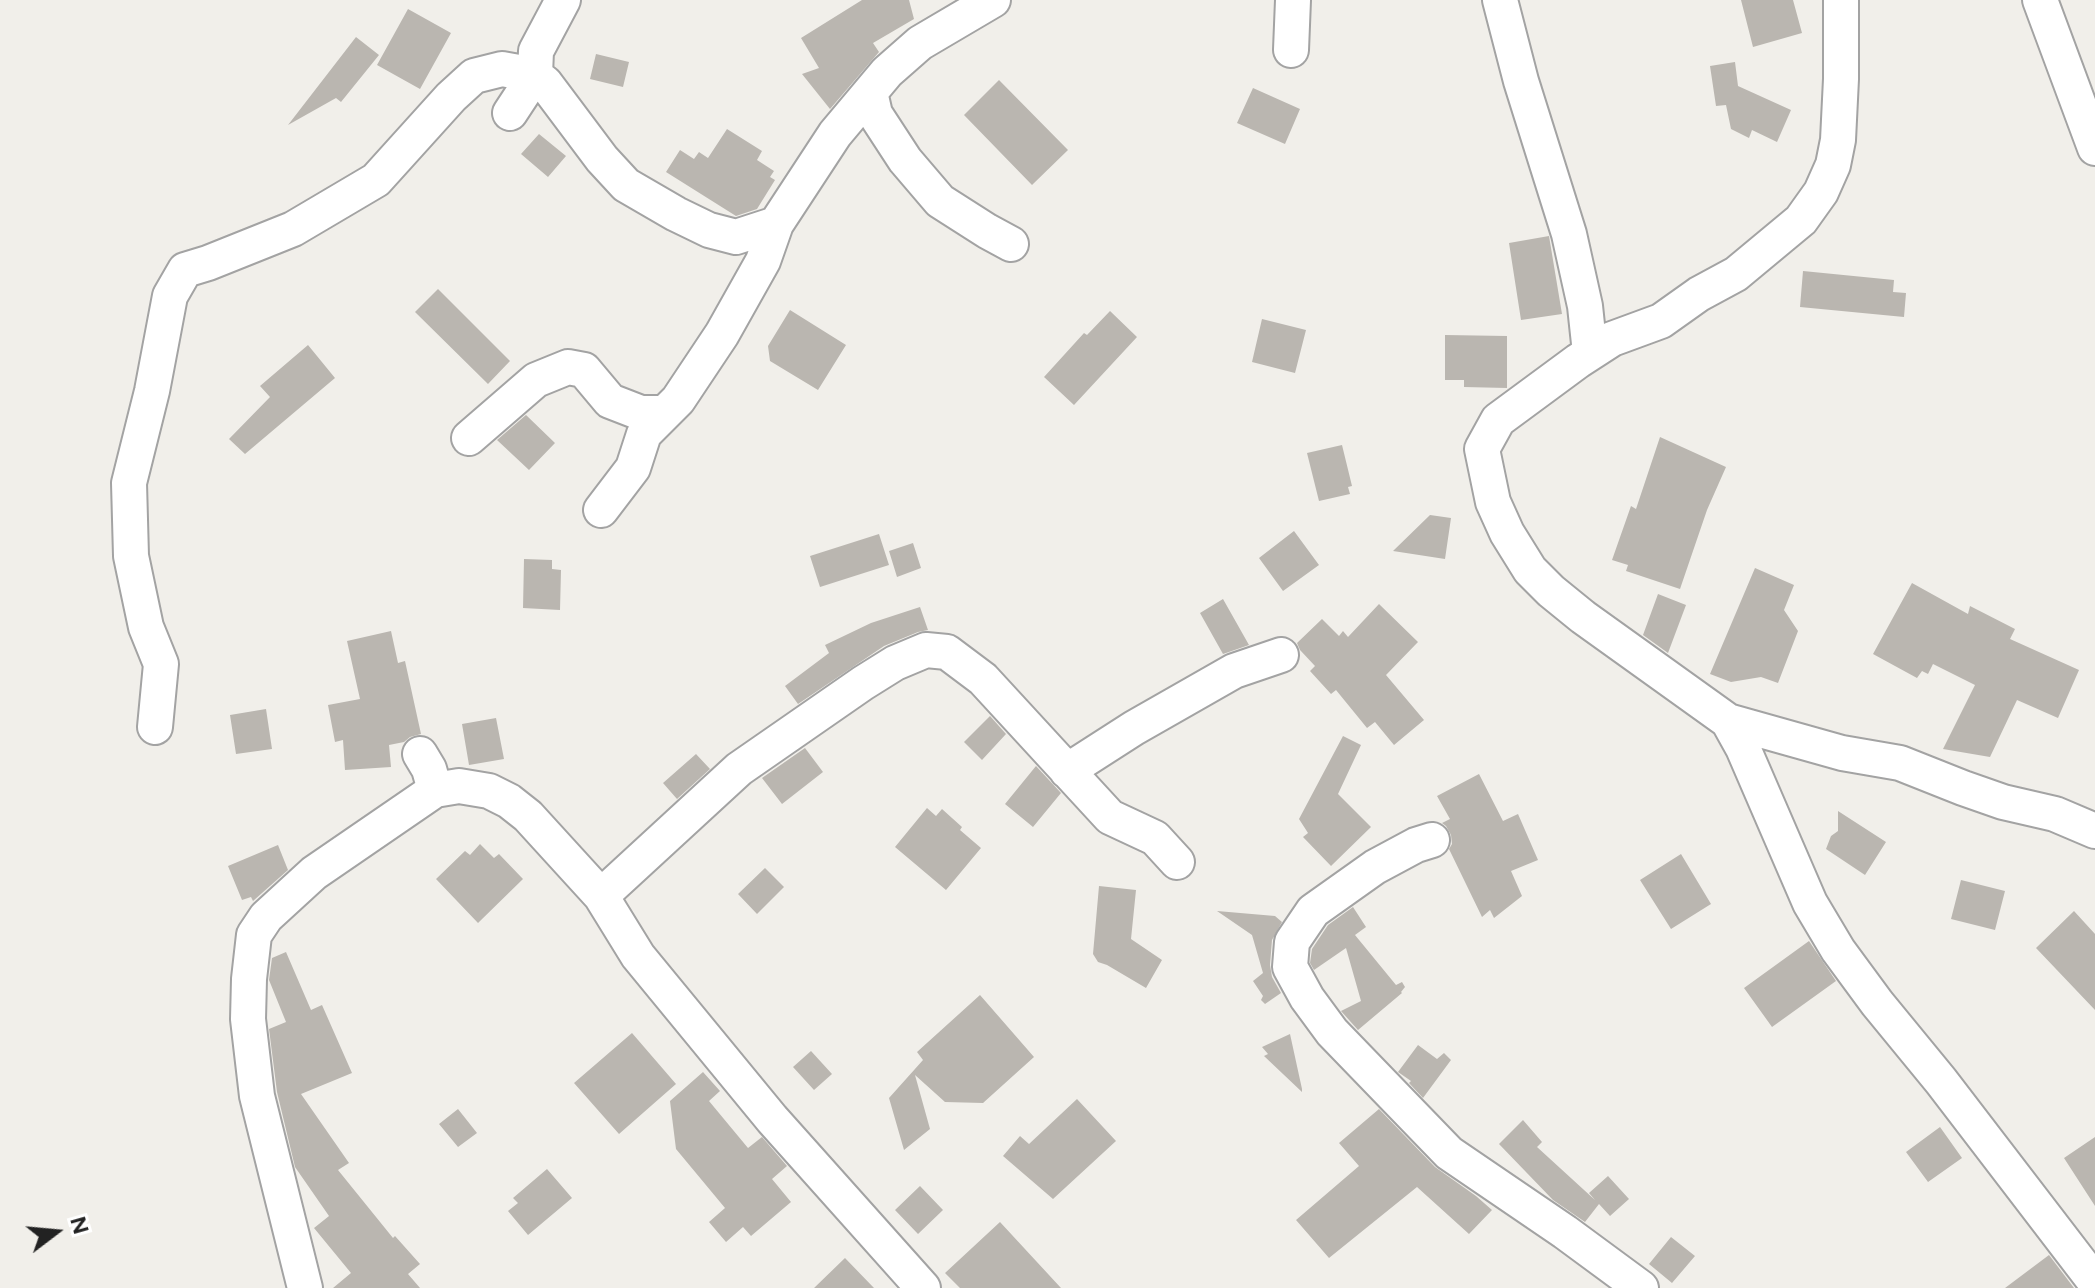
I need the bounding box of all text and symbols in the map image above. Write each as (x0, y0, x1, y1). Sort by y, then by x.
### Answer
north arrow (16, 1192, 96, 1272)
text: N (64, 1213, 95, 1237)

